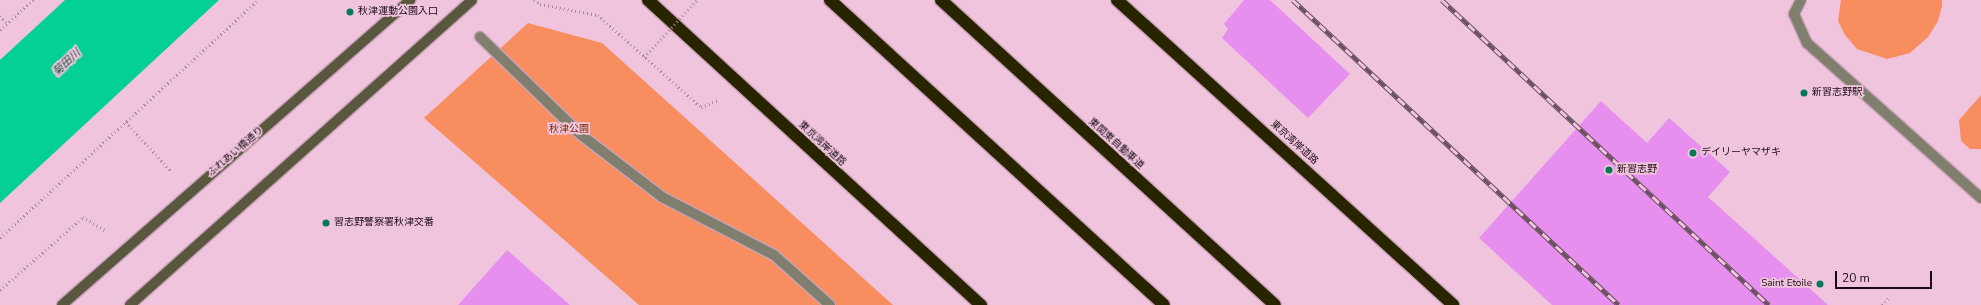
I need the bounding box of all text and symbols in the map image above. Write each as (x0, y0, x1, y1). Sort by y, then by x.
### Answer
place label: 秋津運動公園入口 (358, 6, 438, 18)
marker: 秋津運動公園入口 (345, 7, 355, 17)
water label: 菊田川 (50, 47, 84, 79)
place label: 新習志野駅 (1812, 87, 1862, 99)
marker: 新習志野駅 (1799, 88, 1809, 98)
street label: 東関東自動車道 (1086, 116, 1146, 172)
street label: 東京湾岸道路 (1268, 118, 1320, 168)
street label: 東京湾岸道路 (796, 119, 848, 169)
park label: 秋津公園 (549, 124, 589, 136)
street label: ふれあい橋通り (206, 125, 266, 179)
place label: デイリーヤマザキ (1701, 147, 1781, 159)
marker: デイリーヤマザキ (1688, 148, 1698, 158)
place label: 新習志野 (1617, 164, 1657, 176)
marker: 新習志野 (1604, 165, 1614, 175)
place label: 習志野警察署秋津交番 (334, 217, 434, 229)
marker: 習志野警察署秋津交番 (321, 218, 331, 228)
scale bar (1837, 263, 1934, 289)
text: 20 m (1842, 270, 1870, 286)
place label: Saint Etoile (1761, 278, 1812, 290)
marker: Saint Etoile (1815, 279, 1825, 289)

